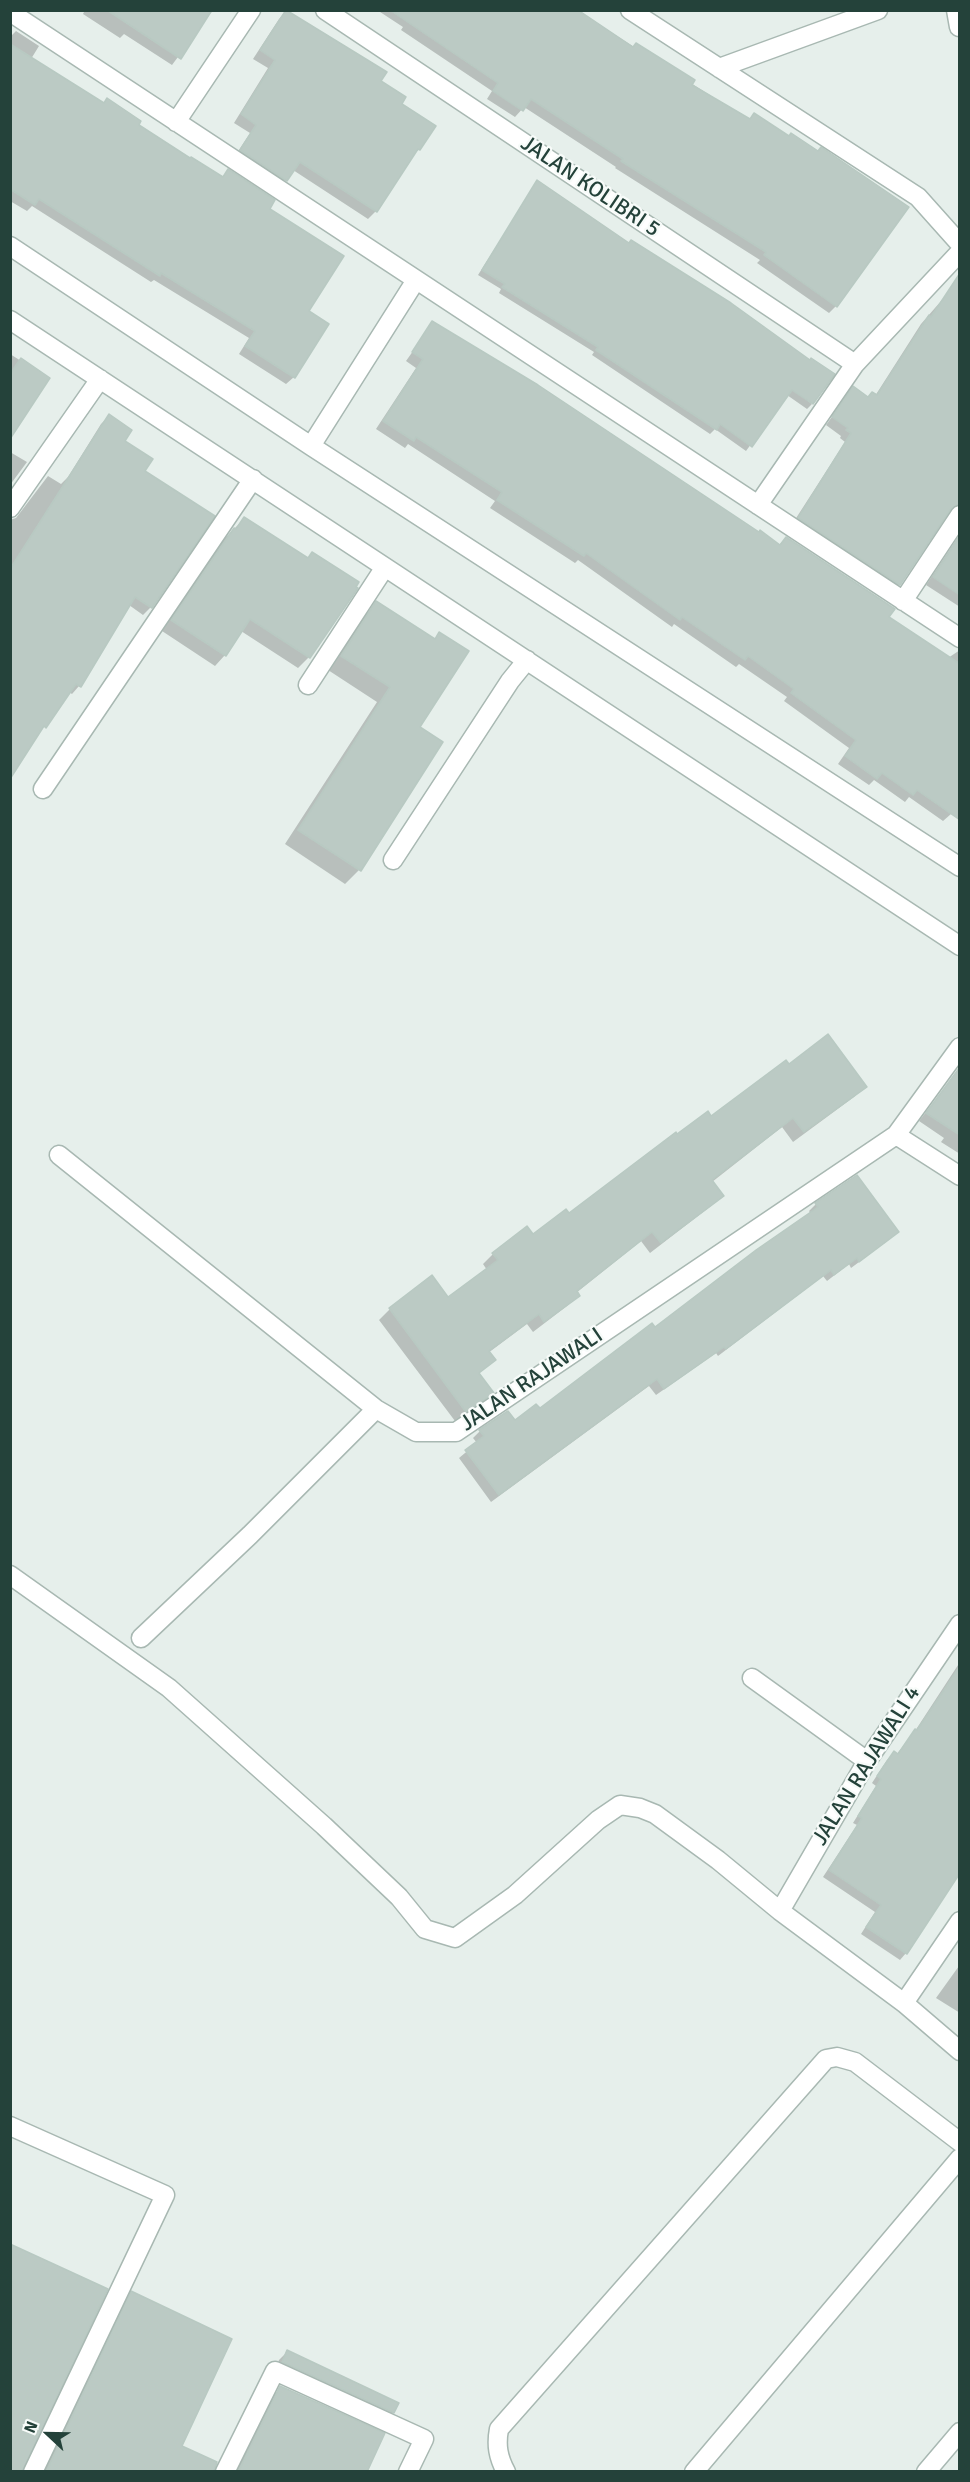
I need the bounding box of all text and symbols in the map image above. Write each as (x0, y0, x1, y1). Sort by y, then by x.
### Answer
street label: JALAN KOLIBRI 5 (515, 131, 665, 243)
street label: JALAN RAJAWALI (456, 1323, 608, 1437)
street label: JALAN RAJAWALI 4 (807, 1681, 927, 1851)
north arrow (18, 2404, 78, 2464)
text: N (20, 2418, 43, 2436)

